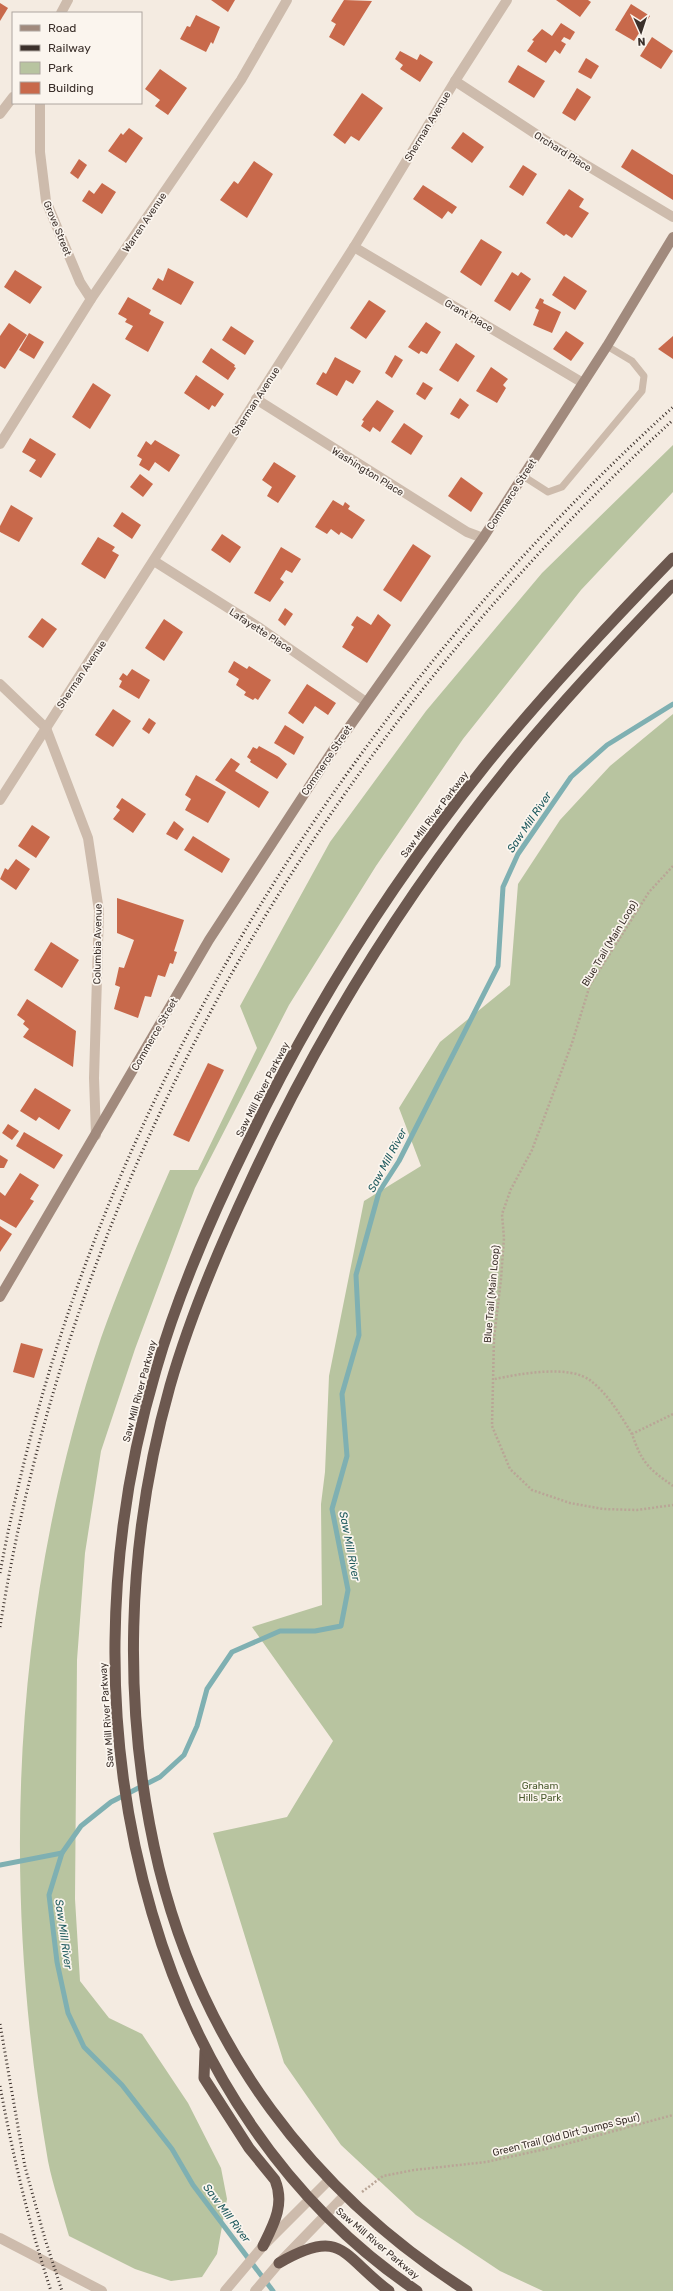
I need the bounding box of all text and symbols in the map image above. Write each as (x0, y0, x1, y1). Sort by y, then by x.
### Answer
legend (12, 12, 142, 104)
north arrow (621, 12, 661, 52)
text: Road (48, 21, 76, 35)
text: N (637, 35, 646, 48)
text: Railway (48, 41, 91, 55)
text: Park (48, 61, 74, 75)
text: Building (48, 81, 94, 95)
street label: Sherman Avenue (402, 89, 454, 164)
street label: Orchard Place (532, 129, 594, 174)
street label: Warren Avenue (120, 190, 170, 255)
street label: Grove Street (41, 199, 74, 258)
street label: Grant Place (442, 297, 495, 335)
street label: Sherman Avenue (229, 365, 283, 438)
street label: Washington Place (329, 445, 406, 499)
street label: Commerce Street (484, 457, 539, 532)
street label: Lafayette Place (227, 606, 294, 656)
street label: Sherman Avenue (55, 638, 109, 711)
street label: Commerce Street (299, 723, 355, 798)
street label: Saw Mill River Parkway (398, 769, 472, 860)
water label: Saw Mill River (504, 789, 555, 855)
street label: Blue Trail (Main Loop) (579, 898, 640, 989)
street label: Columbia Avenue (91, 903, 105, 985)
street label: Commerce Street (129, 996, 181, 1073)
street label: Saw Mill River Parkway (234, 1039, 292, 1139)
water label: Saw Mill River (365, 1125, 410, 1194)
street label: Blue Trail (Main Loop) (482, 1245, 502, 1343)
street label: Saw Mill River Parkway (121, 1338, 159, 1444)
water label: Saw Mill River (336, 1510, 363, 1583)
street label: Saw Mill River Parkway (97, 1662, 117, 1768)
park label: Graham Hills Park (519, 1780, 562, 1804)
water label: Saw Mill River (52, 1898, 75, 1971)
street label: Green Trail (Old Dirt Jumps Spur) (491, 2111, 641, 2159)
water label: Saw Mill River (200, 2181, 253, 2246)
street label: Saw Mill River Parkway (333, 2205, 422, 2282)

